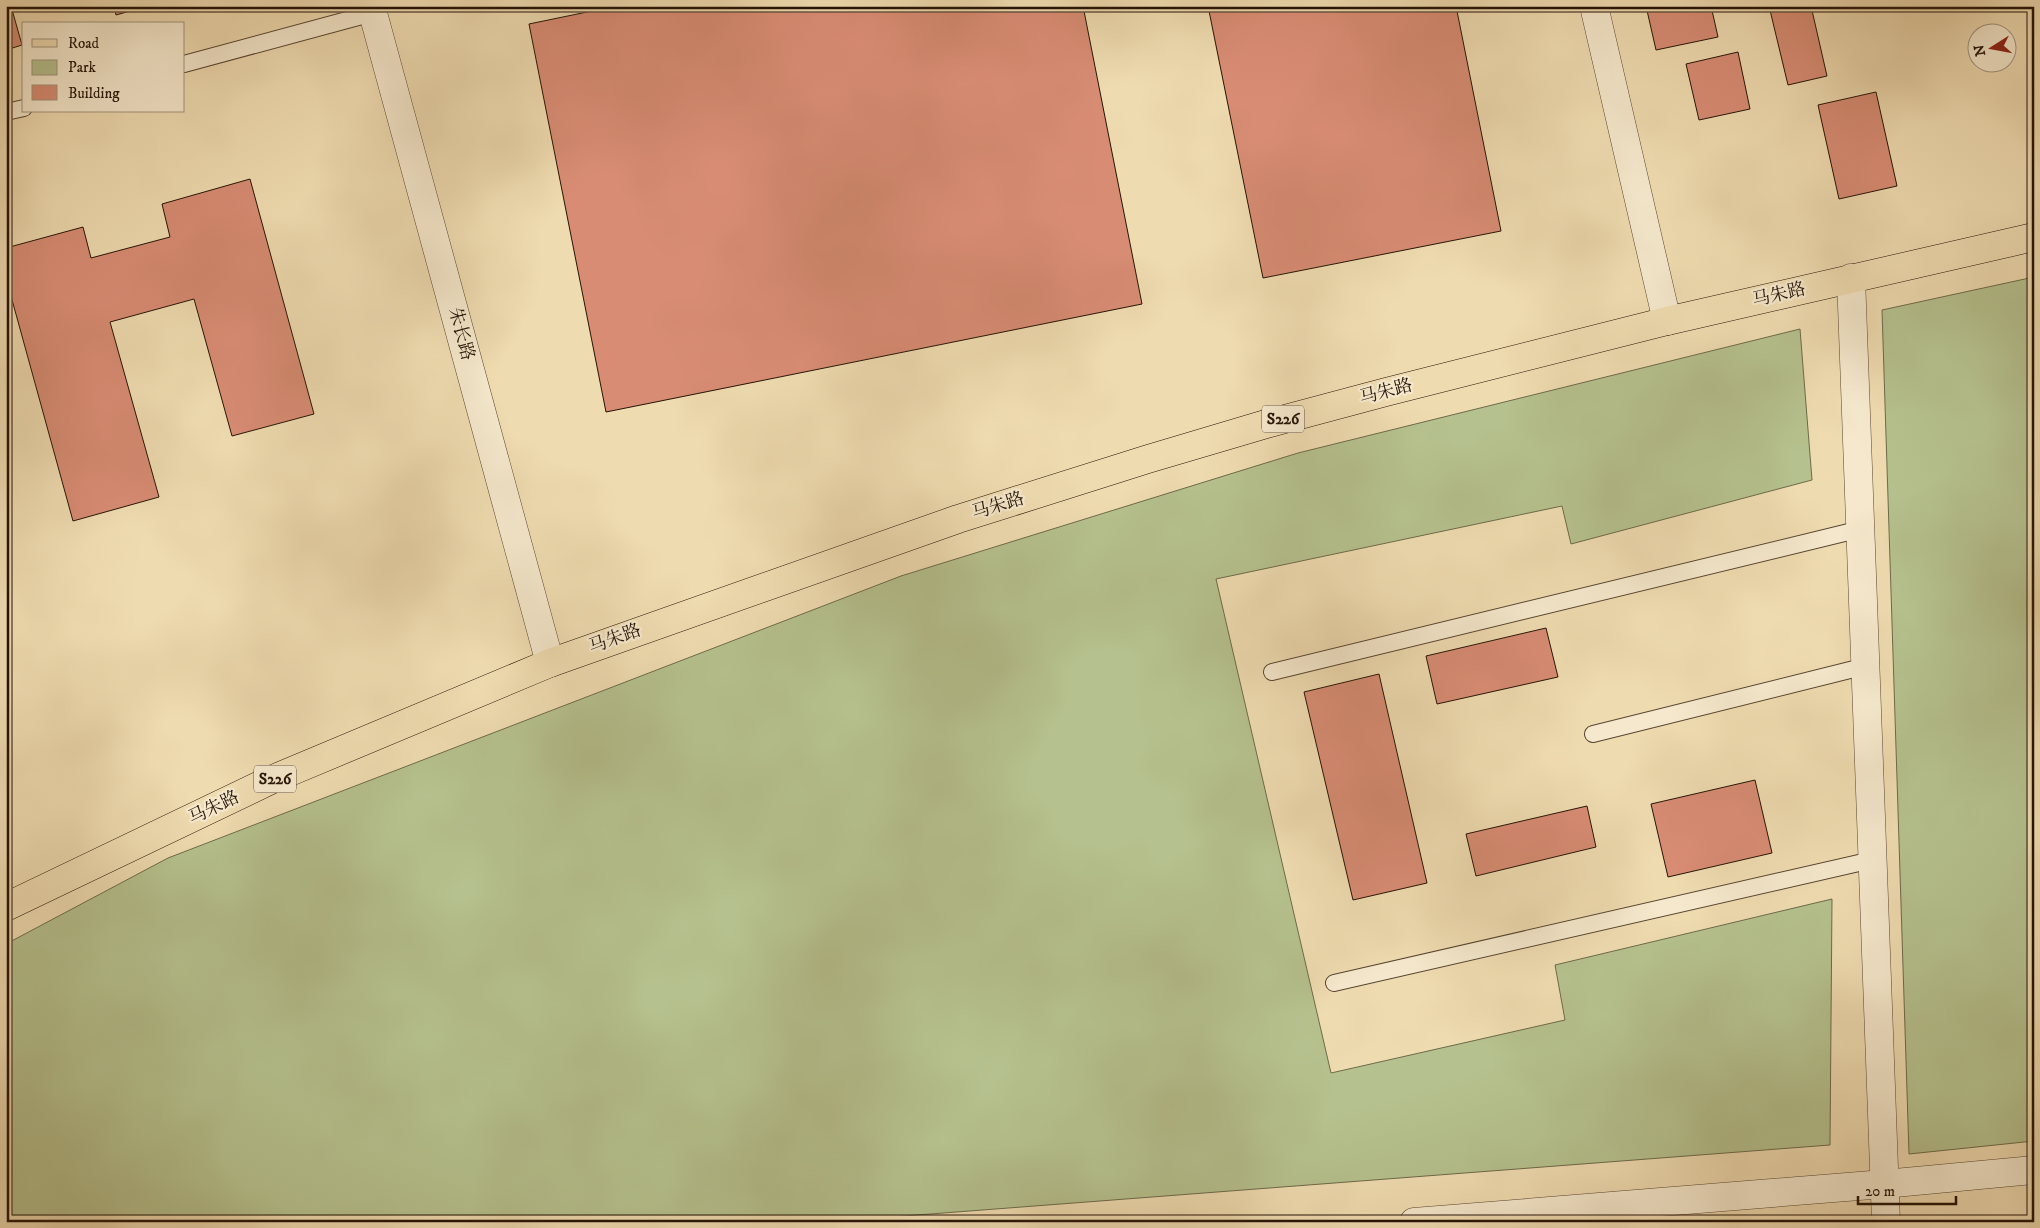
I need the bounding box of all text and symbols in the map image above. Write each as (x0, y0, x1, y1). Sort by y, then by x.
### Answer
legend (22, 22, 185, 112)
north arrow (1968, 22, 2018, 72)
text: Road (68, 34, 100, 53)
text: N (1970, 42, 1990, 58)
text: Park (68, 58, 97, 77)
text: Building (68, 84, 120, 103)
street label: 马朱路 (1750, 278, 1808, 312)
street label: 朱长路 (443, 305, 479, 363)
street label: 马朱路 (1357, 374, 1415, 410)
road number: S226 (1262, 406, 1304, 432)
street label: 马朱路 (969, 488, 1027, 524)
street label: 马朱路 (586, 619, 644, 659)
road number: S226 (254, 766, 296, 792)
street label: 马朱路 (185, 786, 243, 830)
scale bar (1858, 1173, 1955, 1205)
text: 20 m (1865, 1182, 1895, 1201)

